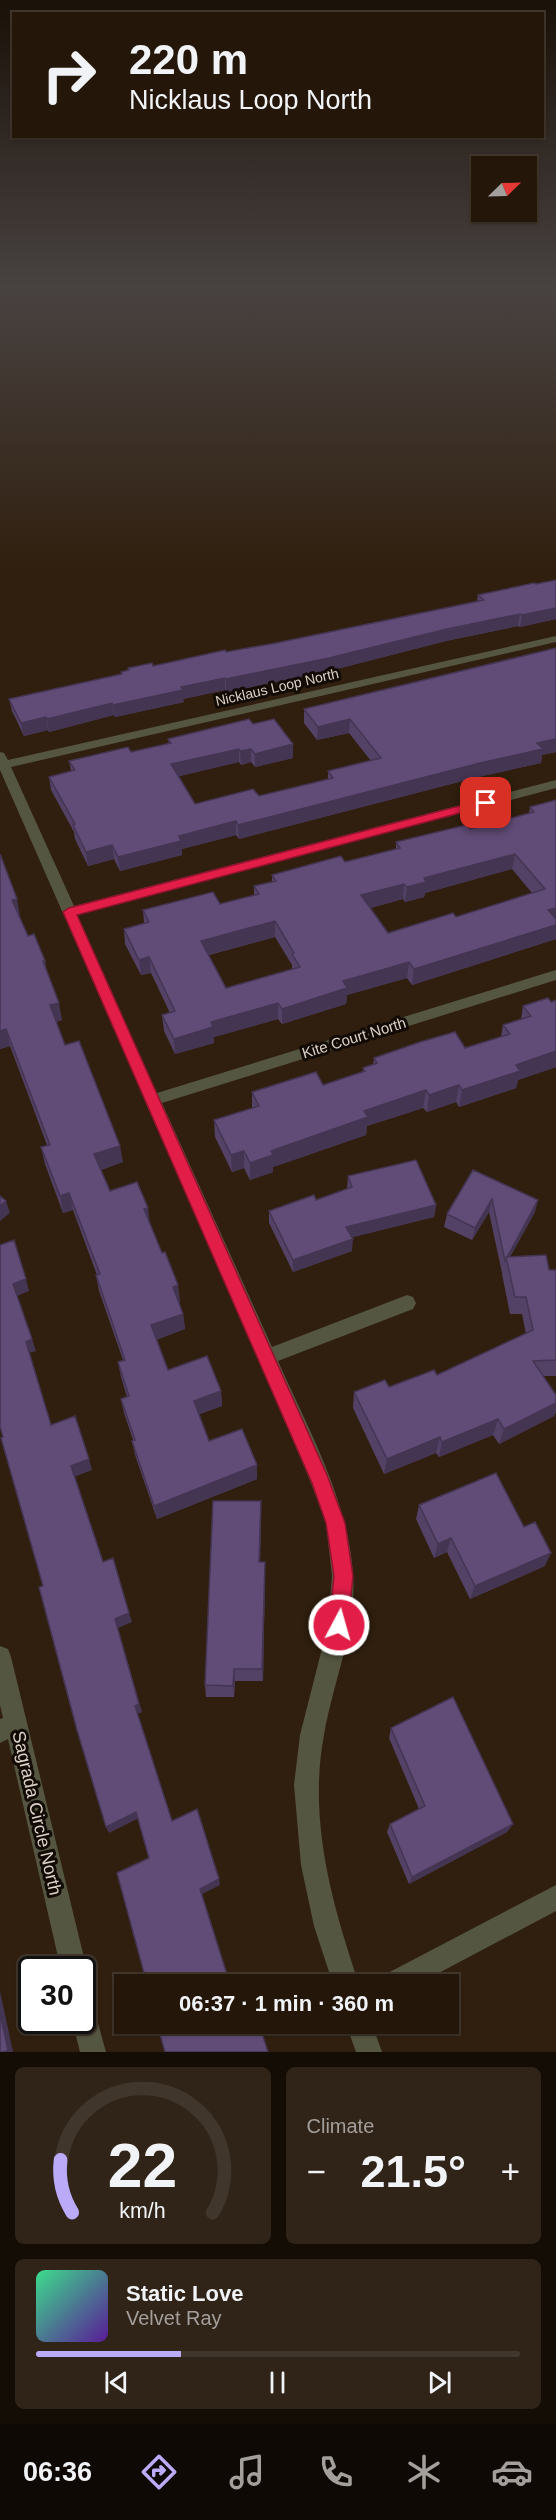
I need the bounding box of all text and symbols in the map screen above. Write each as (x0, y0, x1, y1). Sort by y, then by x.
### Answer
icon: right (30, 36, 108, 114)
text: 220 m (129, 36, 248, 83)
text: Nicklaus Loop North (129, 85, 372, 115)
north arrow (471, 156, 537, 222)
map controls (471, 156, 537, 222)
street label: Nicklaus Loop North (214, 665, 340, 709)
pin (460, 777, 511, 828)
icon: arrive (469, 786, 502, 819)
street label: Kite Court North (300, 1014, 408, 1061)
position arrow (307, 1593, 371, 1657)
street label: Sagrada Circle North (8, 1729, 66, 1897)
speed limit sign: 30 (18, 1956, 96, 2034)
text: 06:37 · 1 min · 360 m (179, 1991, 394, 2016)
text: Climate (307, 2115, 374, 2137)
text: 22 (108, 2131, 177, 2200)
text: 21.5° (360, 2146, 466, 2197)
text: − (307, 2153, 326, 2190)
text: + (501, 2153, 520, 2190)
text: km/h (120, 2199, 166, 2223)
text: Static Love (126, 2281, 243, 2306)
text: Velvet Ray (126, 2307, 222, 2329)
icon: previous (100, 2366, 133, 2399)
icon: pause (261, 2366, 294, 2399)
icon: next (423, 2366, 456, 2399)
icon: directions (138, 2451, 180, 2493)
icon: music (226, 2451, 268, 2493)
icon: phone (315, 2451, 357, 2493)
icon: climate (403, 2451, 445, 2493)
icon: car (491, 2451, 533, 2493)
text: 06:36 (23, 2457, 92, 2487)

